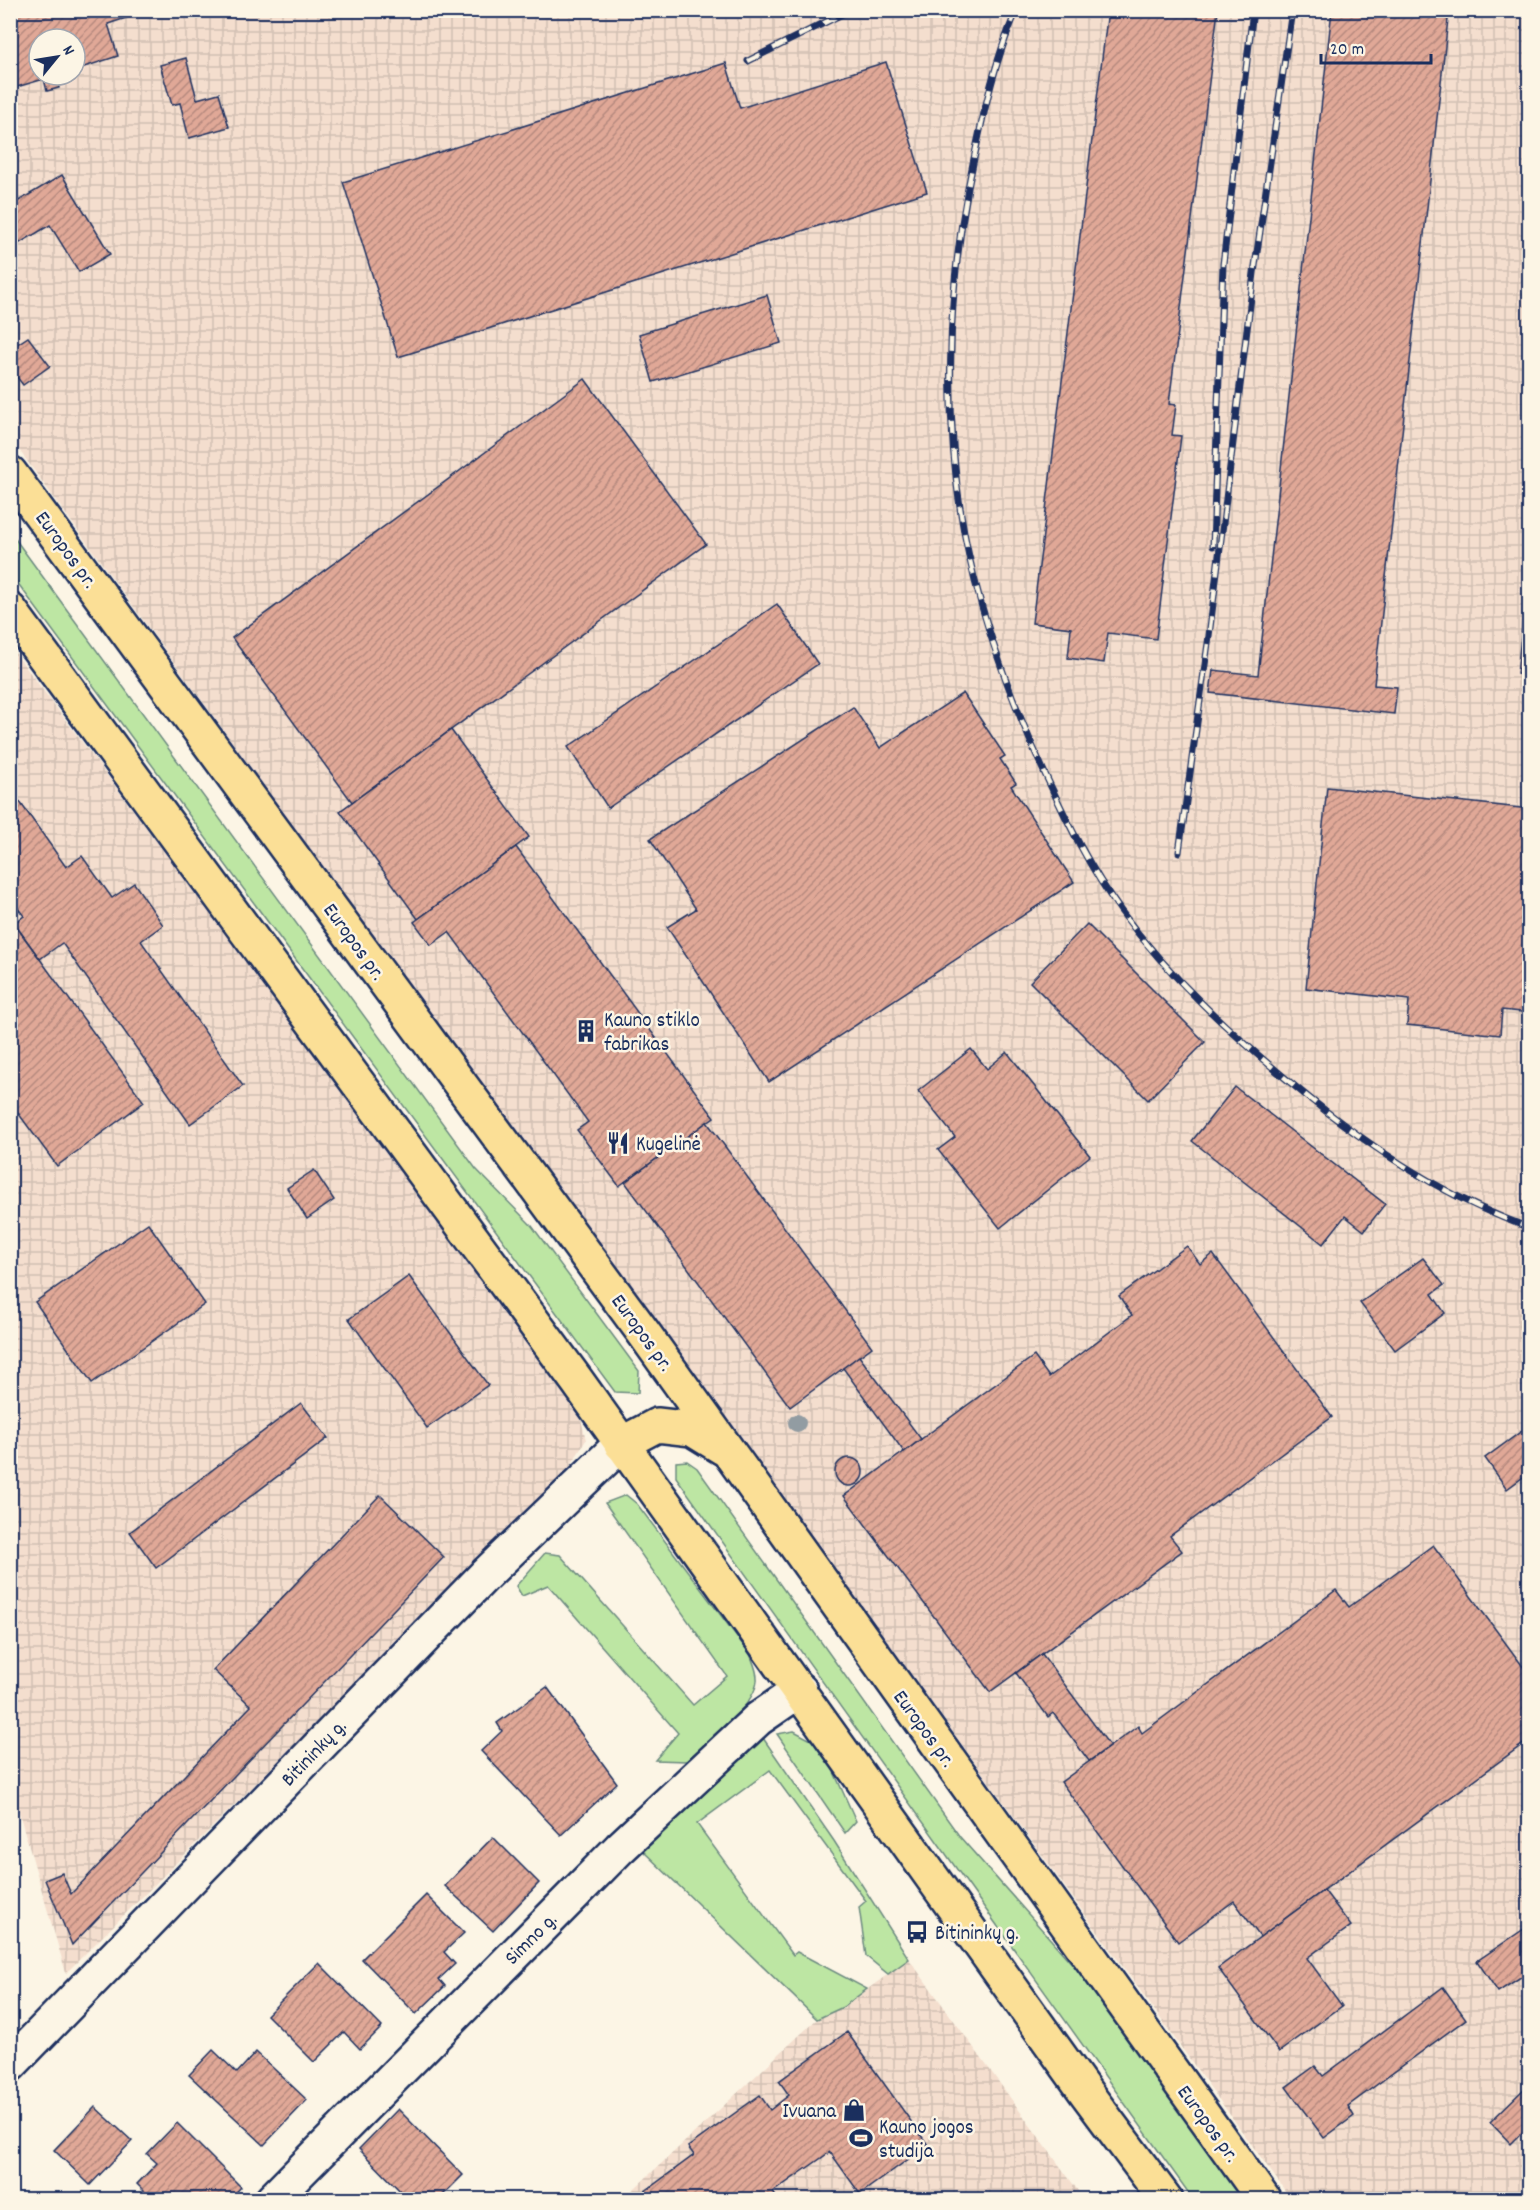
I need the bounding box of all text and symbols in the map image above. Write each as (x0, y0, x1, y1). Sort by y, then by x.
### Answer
north arrow (27, 27, 87, 87)
scale bar (1321, 27, 1430, 65)
text: 20 m (1330, 38, 1364, 63)
text: N (56, 42, 80, 60)
street label: Europos pr. (26, 506, 103, 596)
street label: Europos pr. (314, 898, 391, 988)
place label: Kauno stiklo fabrikas (604, 1007, 700, 1061)
building icon: Kauno stiklo fabrikas (573, 1018, 599, 1044)
restaurant icon: Kugelinė (605, 1130, 631, 1156)
place label: Kugelinė (636, 1131, 701, 1161)
street label: Europos pr. (602, 1289, 679, 1379)
street label: Europos pr. (884, 1685, 961, 1775)
street label: Bitininkų g. (275, 1714, 355, 1795)
street label: Simno g. (499, 1907, 565, 1973)
bus stop icon: Bitininkų g. (904, 1919, 930, 1945)
place label: Bitininkų g. (935, 1920, 1019, 1950)
street label: Europos pr. (1168, 2080, 1245, 2170)
shop icon: Ivuana (841, 2097, 867, 2123)
place label: Ivuana (782, 2098, 837, 2128)
place label: Kauno jogos studija (879, 2114, 974, 2168)
sports icon: Kauno jogos studija (848, 2125, 874, 2151)

